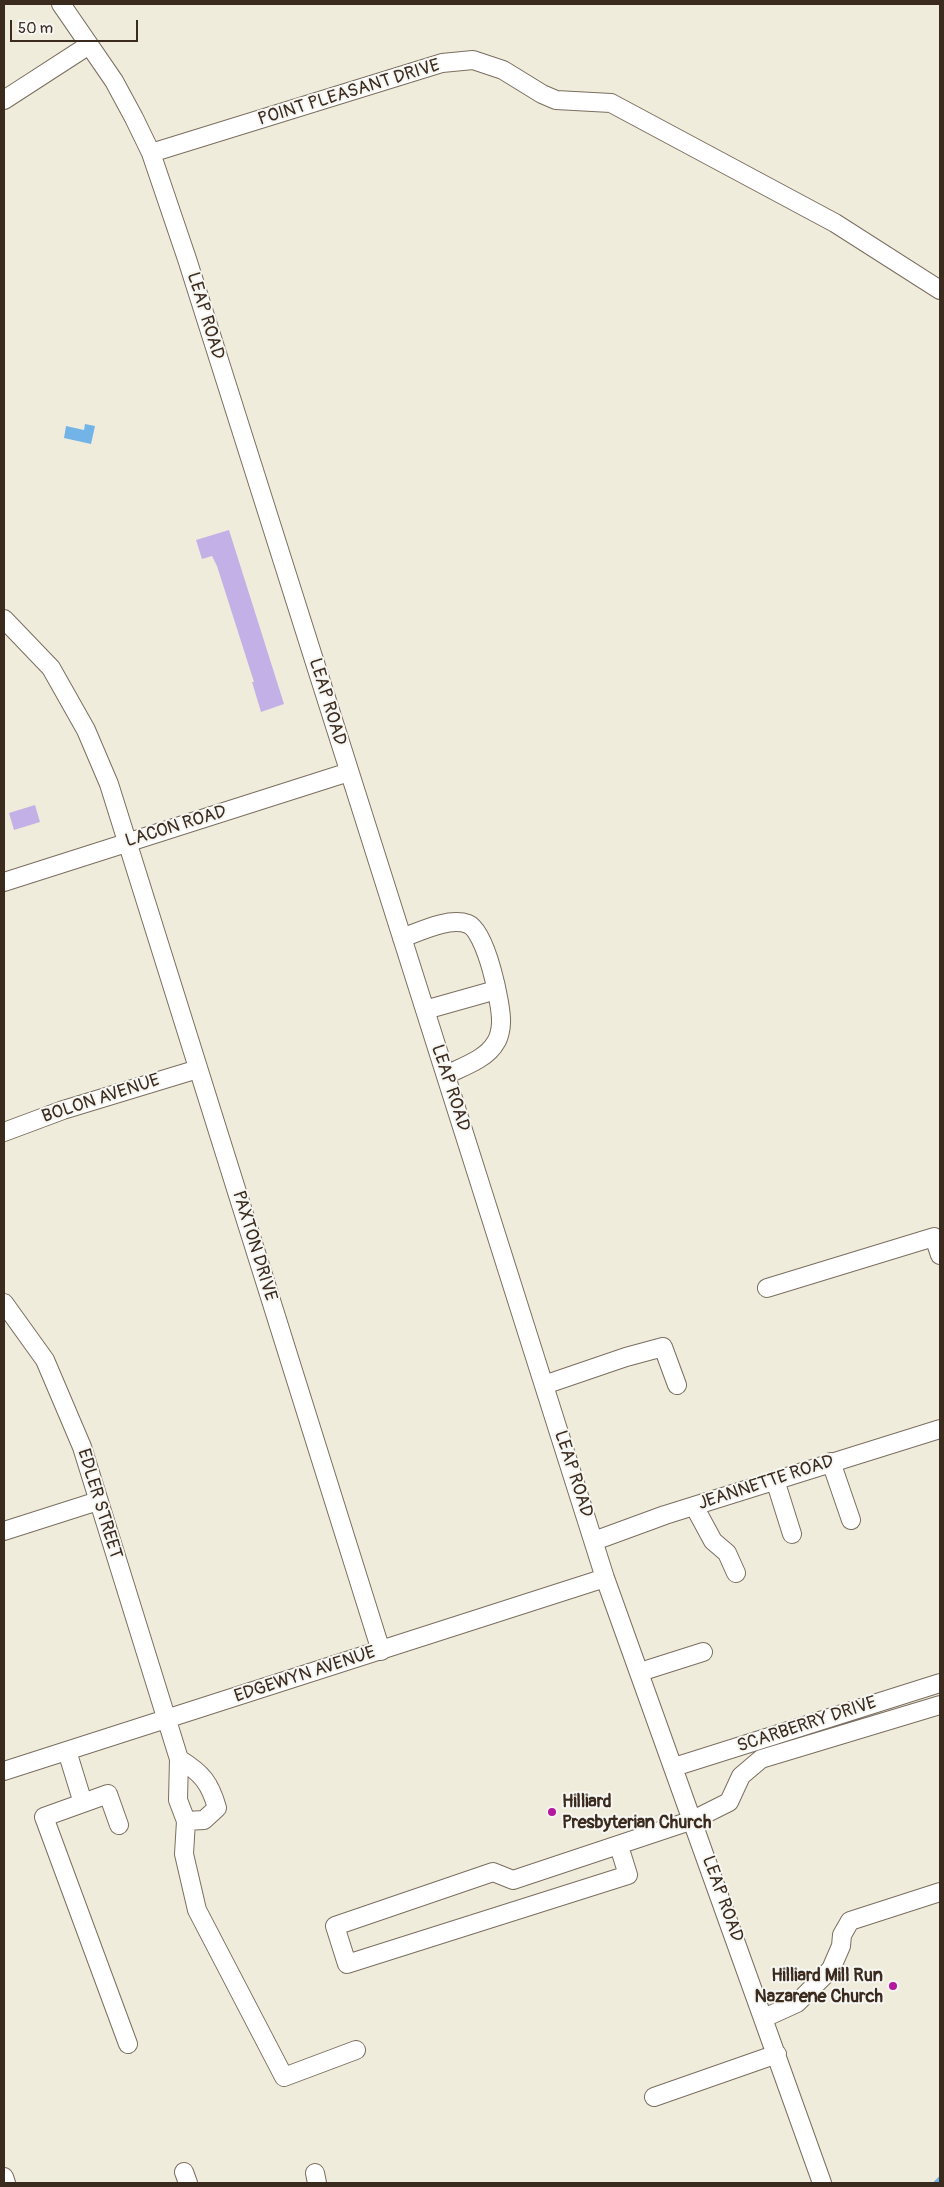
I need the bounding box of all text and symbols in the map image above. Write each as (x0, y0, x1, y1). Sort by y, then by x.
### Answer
scale bar (12, 10, 140, 42)
text: 50 m (18, 19, 53, 38)
street label: POINT PLEASANT DRIVE (256, 55, 442, 131)
street label: LEAP ROAD (182, 270, 228, 362)
street label: LEAP ROAD (304, 656, 350, 748)
street label: LACON ROAD (123, 801, 229, 853)
street label: LEAP ROAD (426, 1042, 474, 1134)
street label: BOLON AVENUE (39, 1070, 163, 1128)
street label: PAXTON DRIVE (227, 1188, 281, 1304)
street label: LEAP ROAD (549, 1428, 597, 1520)
street label: EDLER STREET (72, 1446, 126, 1562)
street label: JEANNETTE ROAD (695, 1451, 837, 1515)
street label: EDGEWYN AVENUE (232, 1642, 378, 1708)
street label: SCARBERRY DRIVE (735, 1692, 879, 1758)
place label: Hilliard Presbyterian Church (562, 1791, 711, 1834)
marker: Hilliard Presbyterian Church (546, 1806, 558, 1818)
street label: LEAP ROAD (696, 1853, 748, 1945)
place label: Hilliard Mill Run Nazarene Church (755, 1965, 883, 2008)
marker: Hilliard Mill Run Nazarene Church (887, 1980, 899, 1992)

